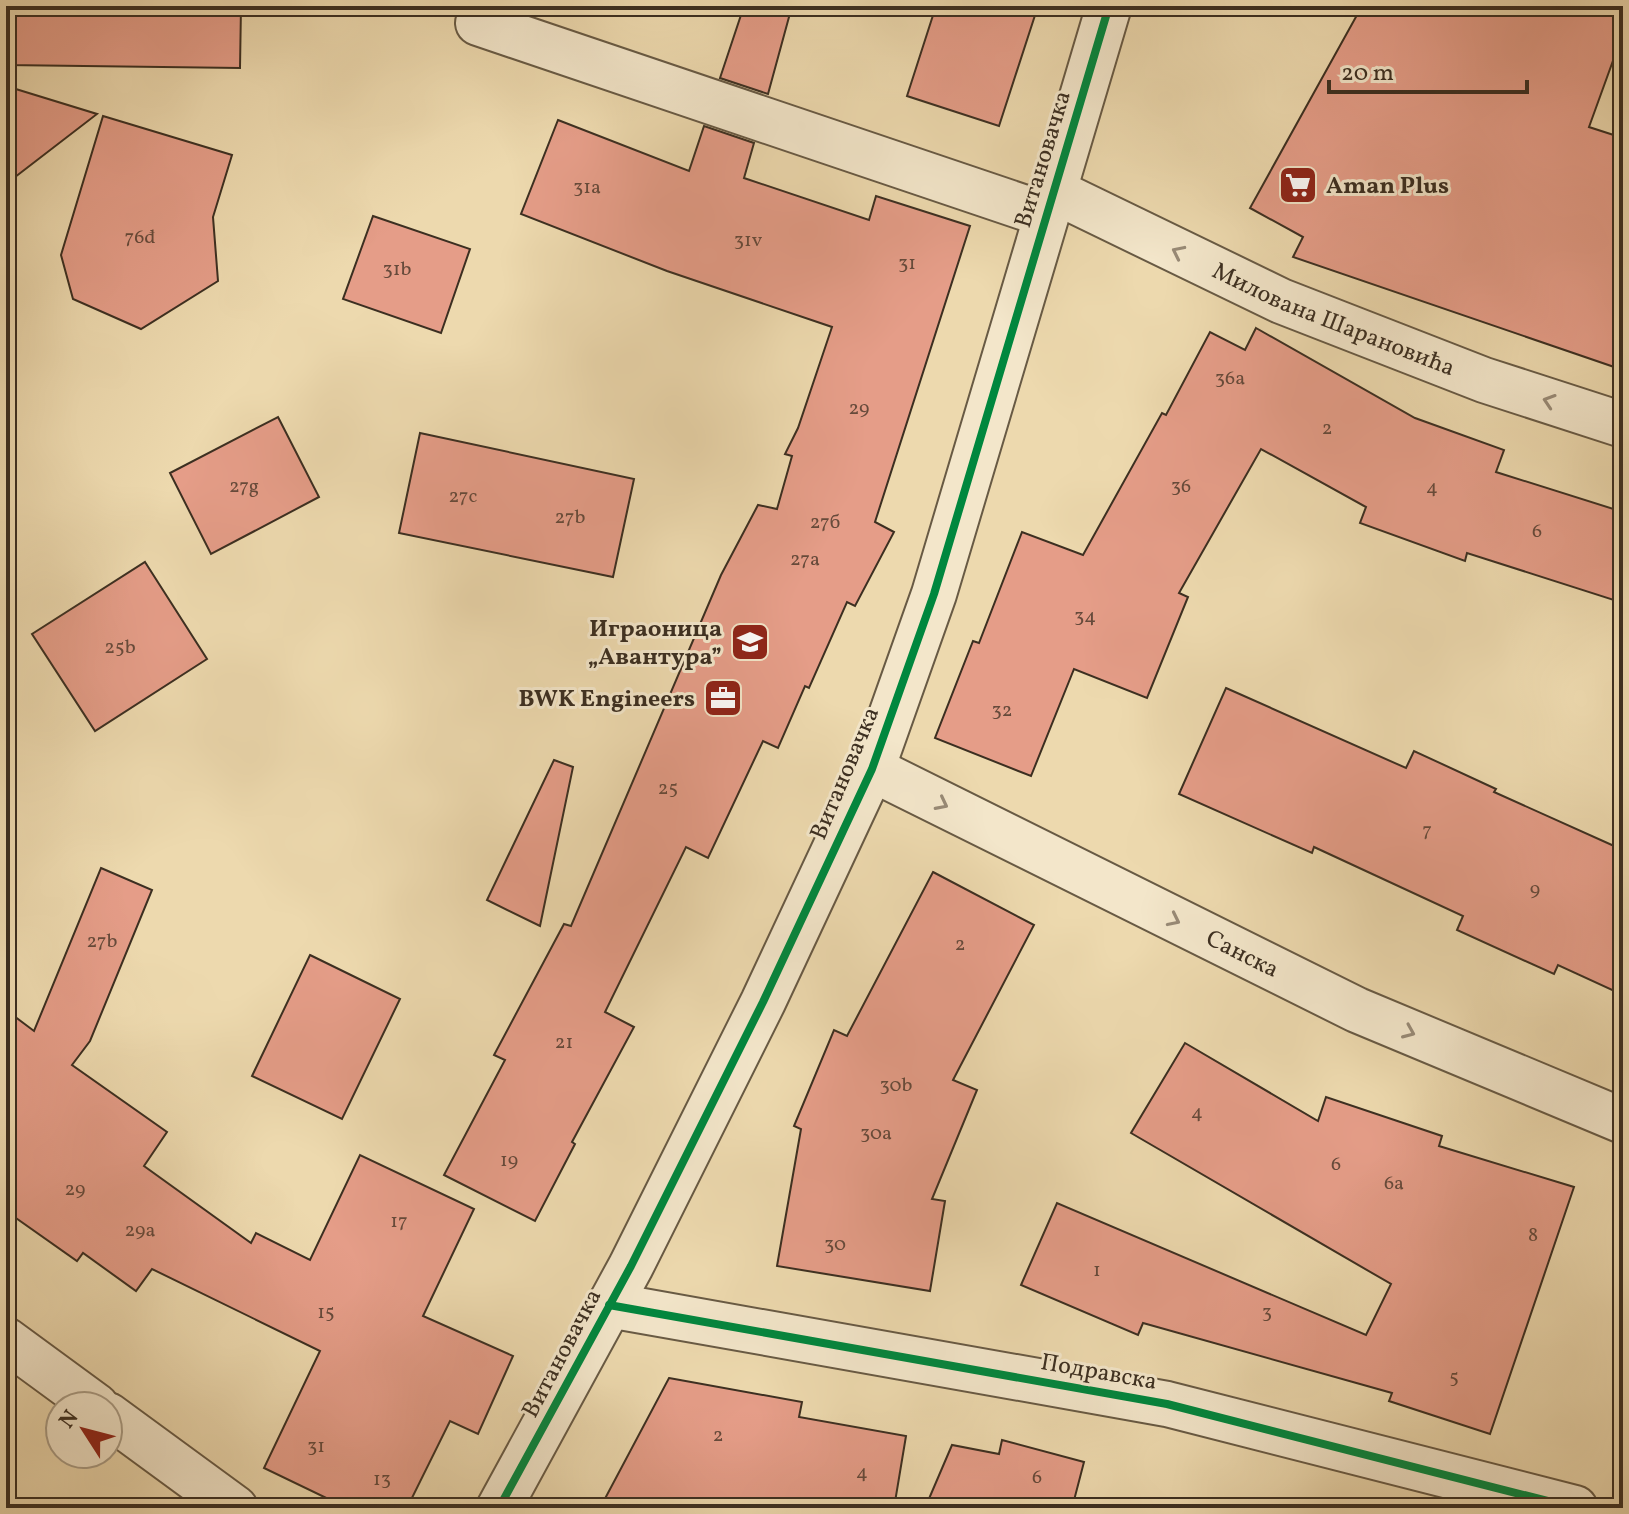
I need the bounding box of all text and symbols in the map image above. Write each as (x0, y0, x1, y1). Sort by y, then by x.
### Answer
scale bar (1329, 44, 1527, 94)
text: 20 m (1341, 57, 1394, 91)
street label: Витановачка (1007, 87, 1081, 232)
supermarket icon: Aman Plus (1277, 164, 1319, 206)
place label: Aman Plus (1326, 170, 1449, 204)
house number: 31a (573, 174, 601, 202)
house number: 76đ (124, 224, 156, 252)
house number: 31v (734, 227, 763, 255)
one-way arrow (1172, 246, 1187, 262)
house number: 31 (898, 250, 916, 278)
street label: Милована Шарановића (1206, 255, 1460, 386)
house number: 31b (383, 256, 412, 284)
house number: 36a (1215, 365, 1245, 393)
house number: 29 (849, 395, 869, 423)
one-way arrow (1543, 395, 1557, 411)
house number: 2 (1322, 415, 1332, 443)
house number: 27g (229, 473, 259, 501)
house number: 36 (1171, 473, 1191, 501)
house number: 4 (1426, 474, 1438, 502)
house number: 27c (449, 483, 477, 511)
house number: 27b (555, 504, 585, 532)
house number: 27б (810, 509, 840, 537)
house number: 6 (1532, 518, 1542, 546)
house number: 27a (790, 546, 820, 574)
house number: 34 (1074, 603, 1096, 631)
place label: Играоница „Авантура” (587, 613, 722, 675)
school or university icon: Играоница „Авантура” (729, 621, 771, 663)
house number: 25b (104, 634, 136, 662)
office icon: BWK Engineers (702, 677, 744, 719)
place label: BWK Engineers (519, 683, 695, 717)
house number: 32 (992, 697, 1013, 725)
street label: Витановачка (803, 702, 889, 846)
house number: 25 (658, 775, 678, 803)
one-way arrow (933, 794, 948, 809)
house number: 7 (1422, 817, 1432, 845)
house number: 9 (1530, 876, 1540, 904)
one-way arrow (1166, 910, 1181, 926)
street label: Санска (1199, 922, 1284, 988)
house number: 27b (87, 928, 117, 956)
house number: 2 (955, 931, 965, 959)
one-way arrow (1401, 1022, 1415, 1038)
house number: 21 (555, 1029, 573, 1057)
house number: 30b (880, 1072, 912, 1100)
house number: 4 (1191, 1099, 1203, 1127)
house number: 30a (860, 1120, 892, 1148)
house number: 19 (500, 1147, 518, 1175)
house number: 6 (1331, 1151, 1341, 1179)
house number: 6a (1384, 1170, 1404, 1198)
house number: 29 (65, 1176, 85, 1204)
house number: 17 (390, 1208, 408, 1236)
house number: 29a (125, 1217, 155, 1245)
house number: 8 (1528, 1222, 1538, 1250)
house number: 30 (824, 1231, 846, 1259)
house number: 1 (1093, 1257, 1101, 1285)
street label: Витановачка (515, 1283, 611, 1424)
house number: 15 (317, 1299, 335, 1327)
house number: 3 (1262, 1299, 1272, 1327)
street label: Подравска (1038, 1346, 1159, 1400)
house number: 5 (1449, 1364, 1459, 1392)
north arrow (44, 1390, 124, 1470)
text: N (53, 1404, 87, 1435)
house number: 2 (713, 1422, 723, 1450)
house number: 31 (307, 1433, 325, 1461)
house number: 4 (856, 1459, 868, 1487)
house number: 6 (1032, 1464, 1042, 1492)
house number: 13 (373, 1466, 391, 1494)

